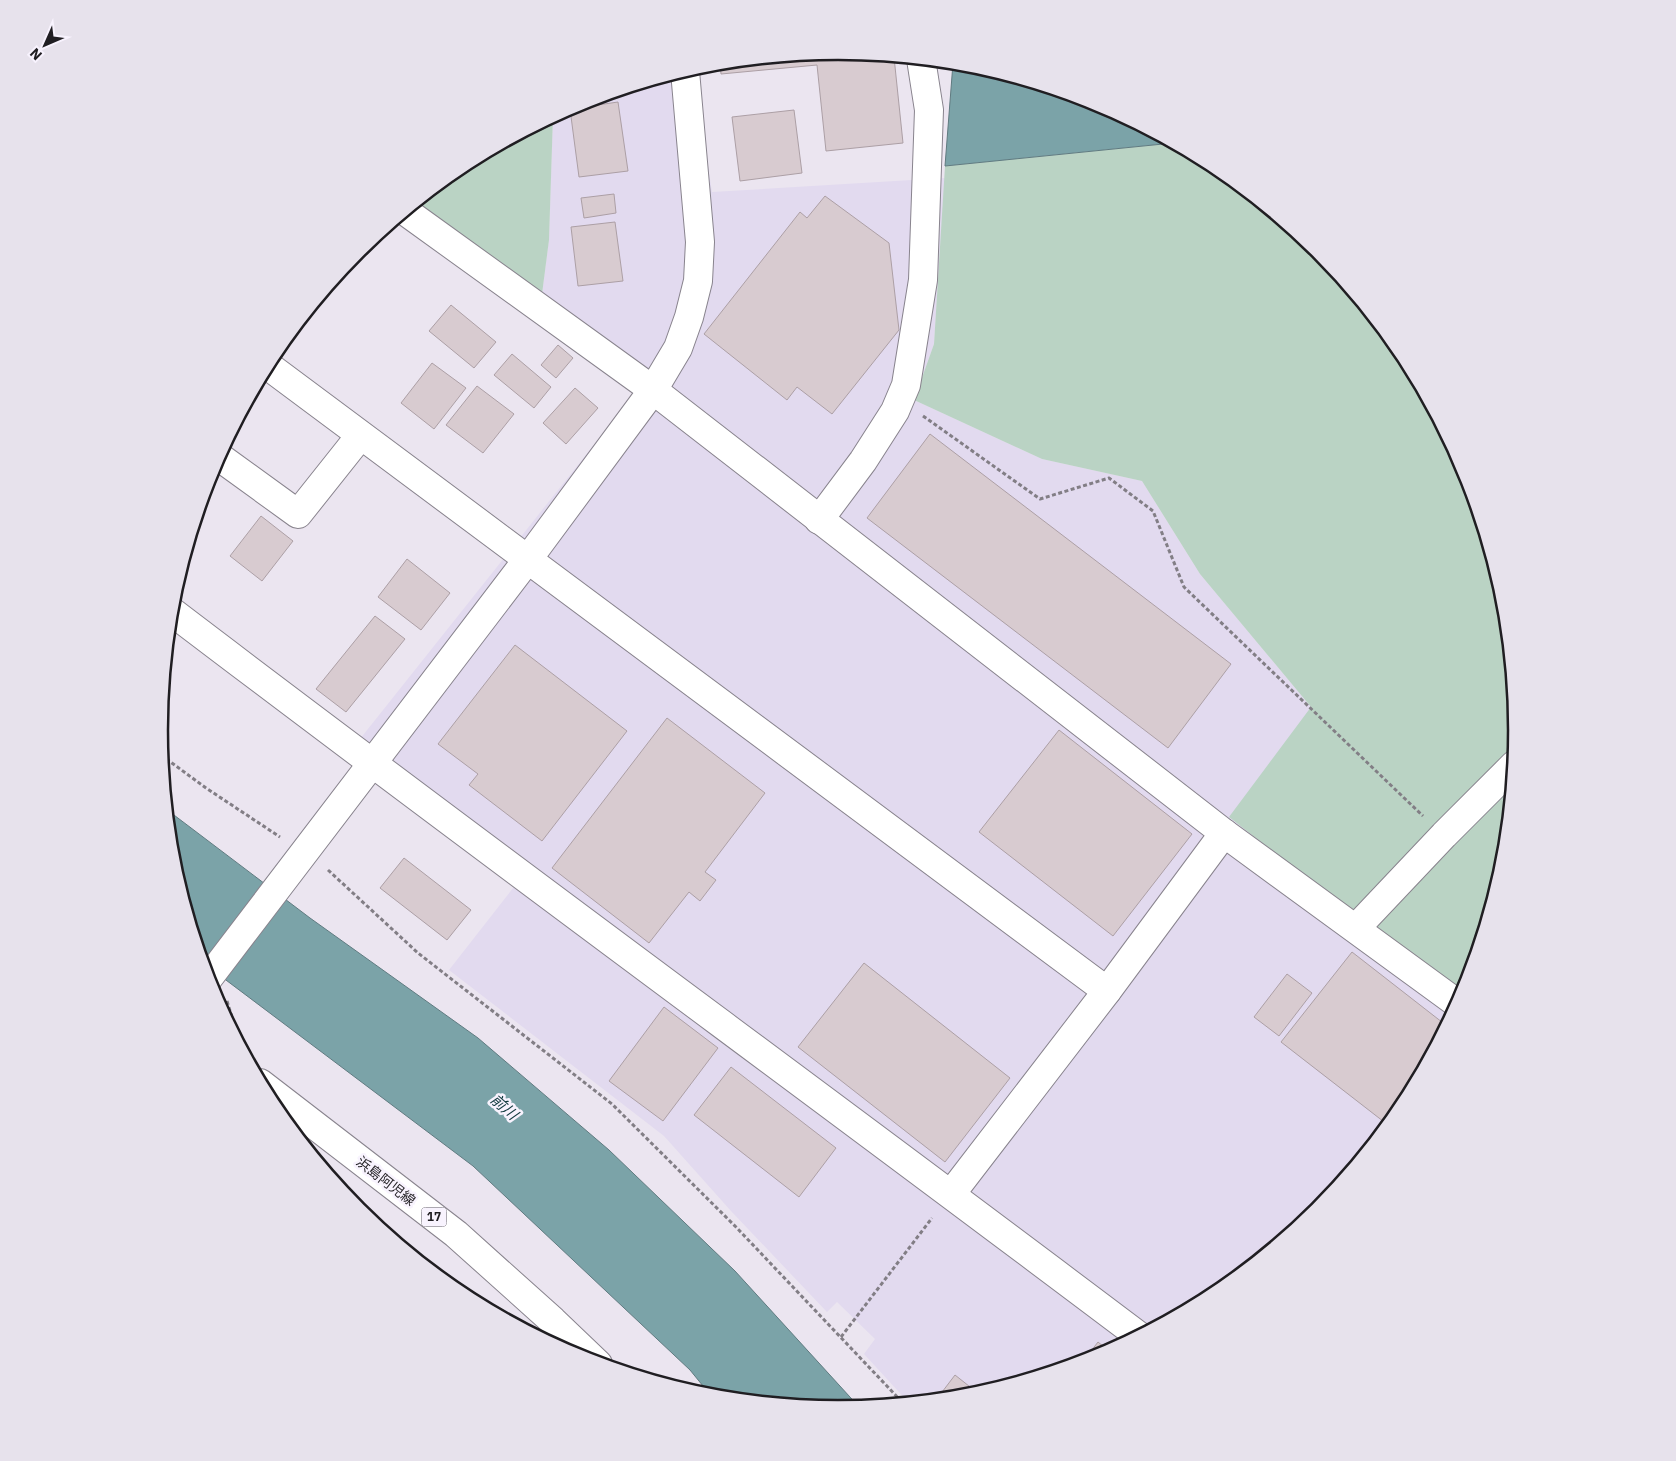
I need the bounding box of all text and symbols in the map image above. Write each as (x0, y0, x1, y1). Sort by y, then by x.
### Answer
north arrow (20, 20, 70, 70)
text: N (26, 44, 46, 64)
water label: 前川 (487, 1090, 523, 1125)
street label: 浜島阿児線 (353, 1152, 419, 1210)
road number: 17 (422, 1208, 446, 1226)

